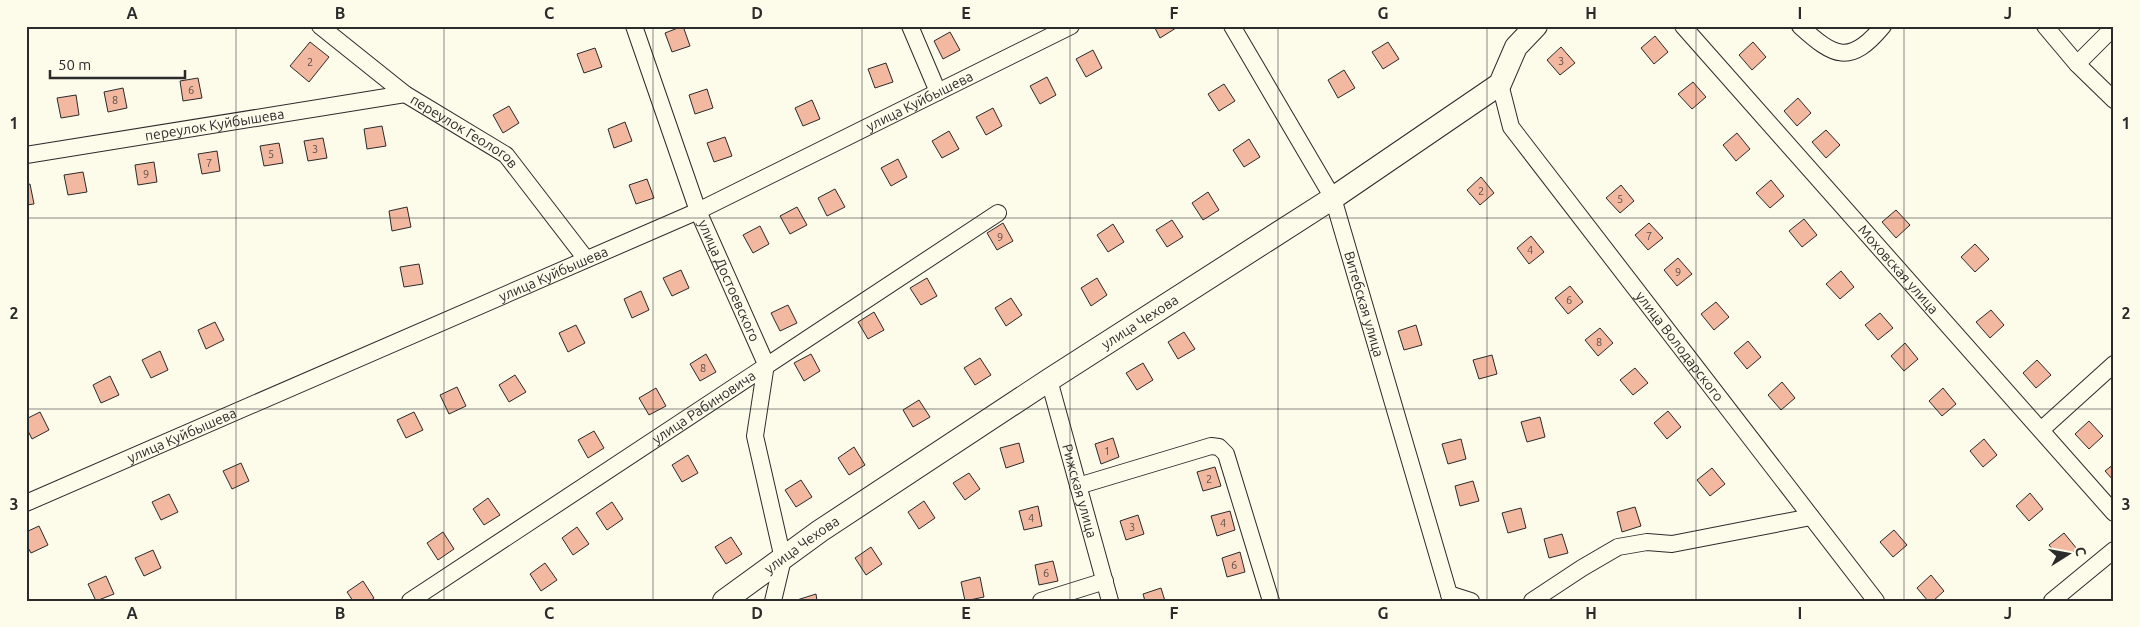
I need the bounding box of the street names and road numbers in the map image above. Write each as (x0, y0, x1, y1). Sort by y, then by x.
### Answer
street label: улица Куйбышева (863, 68, 976, 134)
street label: переулок Геологов (408, 91, 521, 171)
street label: переулок Куйбышева (144, 106, 285, 144)
street label: улица Достоевского (695, 217, 763, 344)
street label: Моховская улица (1855, 222, 1942, 317)
street label: улица Куйбышева (496, 243, 610, 305)
street label: Витебская улица (1341, 249, 1387, 359)
street label: улица Володарского (1632, 288, 1727, 404)
street label: улица Чехова (1098, 291, 1181, 352)
street label: улица Рабиновича (649, 367, 758, 447)
street label: улица Куйбышева (125, 405, 239, 466)
street label: Рижская улица (1059, 442, 1100, 540)
street label: улица Чехова (761, 513, 842, 577)

